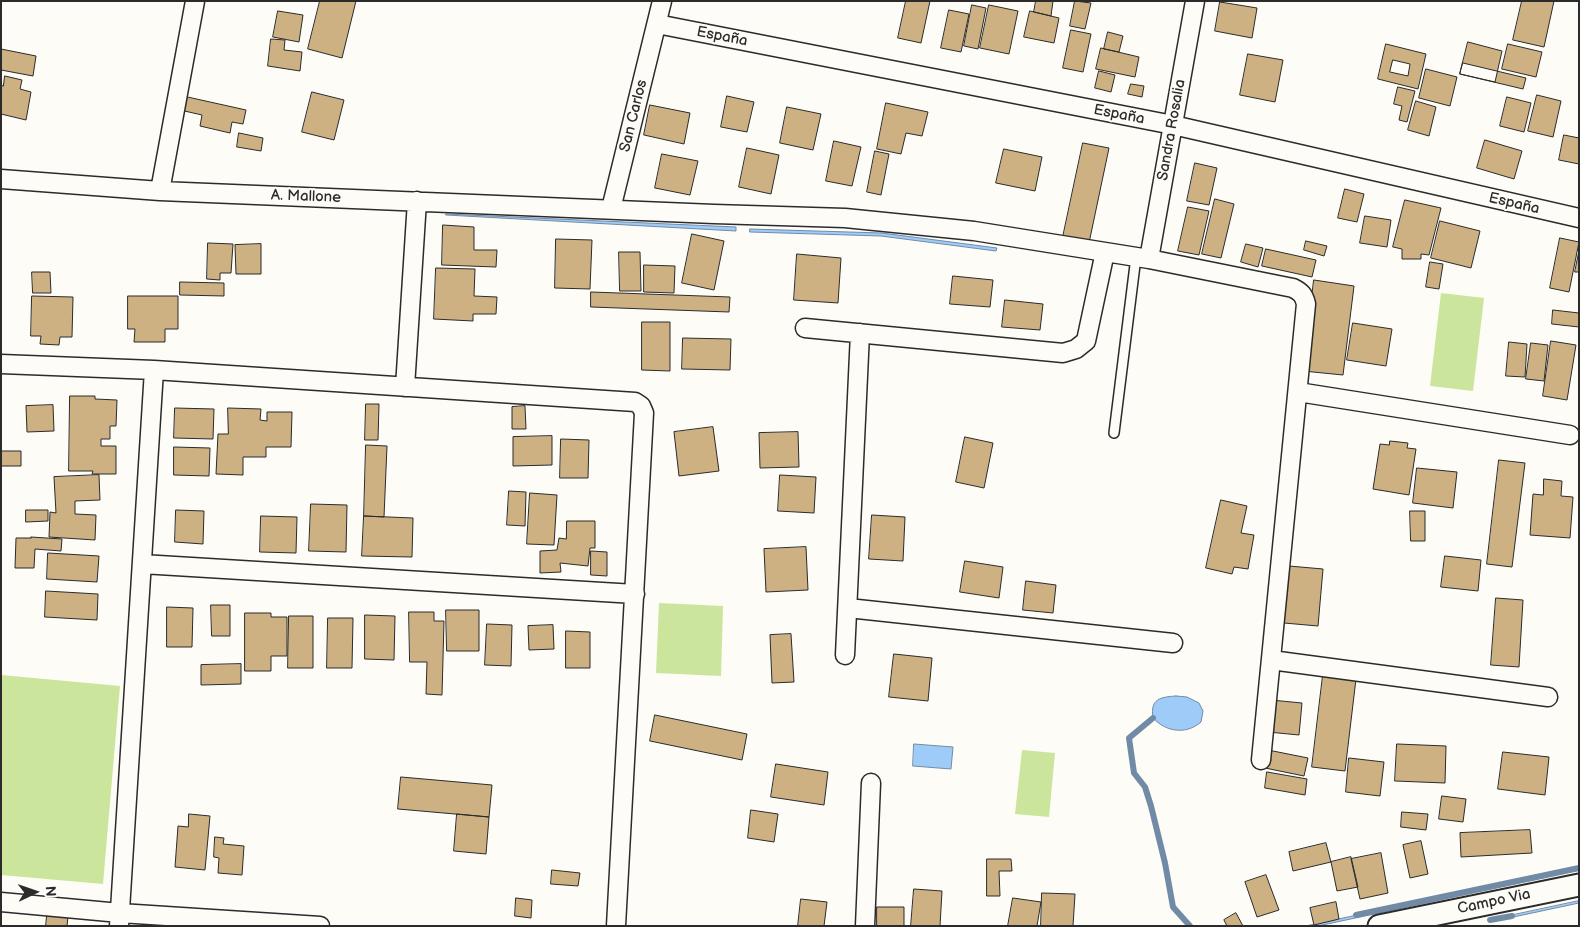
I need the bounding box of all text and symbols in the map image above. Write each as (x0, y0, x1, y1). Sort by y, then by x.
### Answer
street label: España (695, 23, 749, 51)
street label: San Carlos (616, 78, 652, 154)
street label: Sandra Rosalia (1154, 78, 1190, 182)
street label: España (1092, 101, 1146, 129)
street label: A. Mallone (271, 187, 341, 207)
street label: España (1487, 189, 1541, 219)
north arrow (10, 867, 60, 917)
text: N (42, 885, 59, 897)
street label: Campo Via (1456, 885, 1532, 919)

